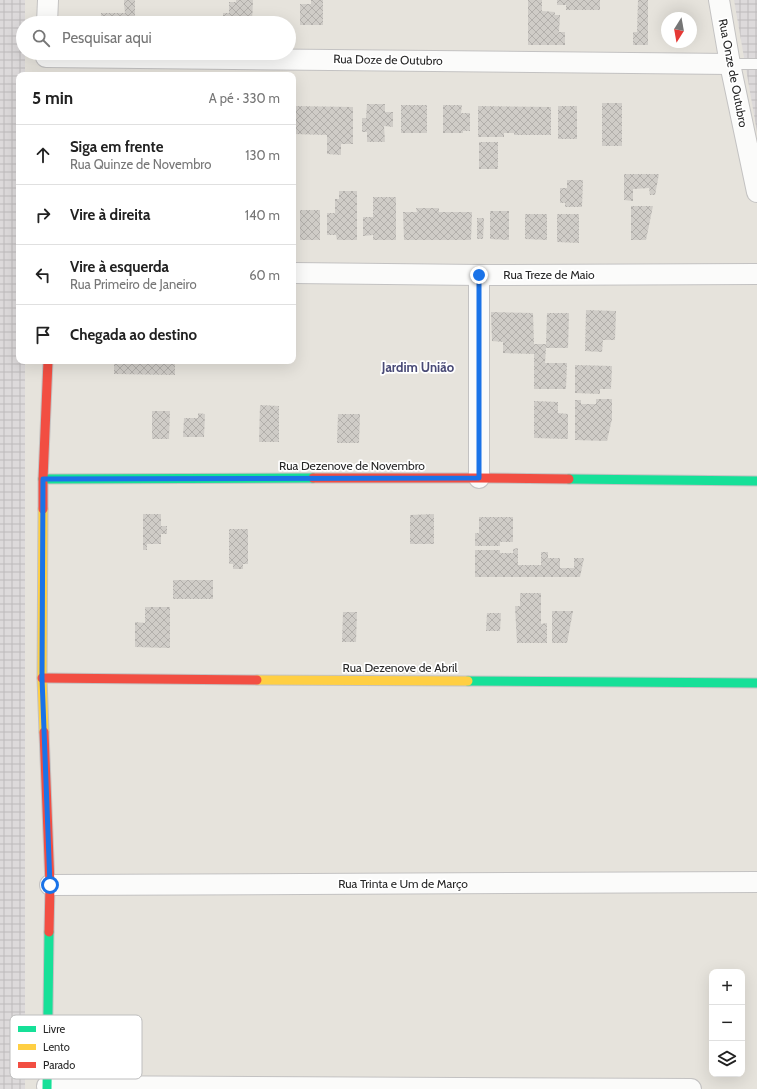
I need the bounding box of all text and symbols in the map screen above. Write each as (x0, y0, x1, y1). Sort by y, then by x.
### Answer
north arrow (661, 12, 697, 48)
search box (16, 16, 296, 60)
street label: Rua Onze de Outubro (716, 17, 751, 129)
icon: search (30, 27, 52, 49)
text: Pesquisar aqui (62, 29, 152, 47)
street label: Rua Doze de Outubro (333, 51, 443, 68)
text: 5 min (32, 88, 73, 108)
text: A pé · 330 m (209, 90, 280, 106)
text: Siga em frente (70, 138, 163, 156)
icon: ahead (32, 144, 54, 166)
text: 130 m (245, 147, 280, 163)
text: Rua Quinze de Novembro (70, 156, 211, 172)
icon: right (32, 204, 54, 226)
text: Vire à direita (70, 206, 151, 224)
text: 140 m (245, 207, 280, 223)
text: Vire à esquerda (70, 258, 169, 276)
icon: left (32, 264, 54, 286)
route end (470, 266, 488, 284)
text: 60 m (249, 267, 280, 283)
street label: Rua Treze de Maio (503, 267, 595, 282)
text: Rua Primeiro de Janeiro (70, 276, 197, 292)
icon: arrive (32, 324, 54, 346)
text: Chegada ao destino (70, 326, 197, 344)
district label: Jardim União (381, 359, 455, 375)
street label: Rua Dezenove de Novembro (279, 458, 425, 473)
street label: Rua Dezenove de Abril (343, 660, 458, 675)
route start (41, 876, 59, 894)
street label: Rua Trinta e Um de Março (338, 876, 468, 891)
map controls (709, 969, 745, 1077)
button: + (709, 969, 745, 1005)
button: − (709, 1005, 745, 1041)
legend (10, 1015, 142, 1079)
text: Livre (43, 1022, 66, 1036)
text: Lento (43, 1040, 70, 1054)
button: layers (709, 1041, 745, 1077)
text: Parado (43, 1058, 75, 1072)

